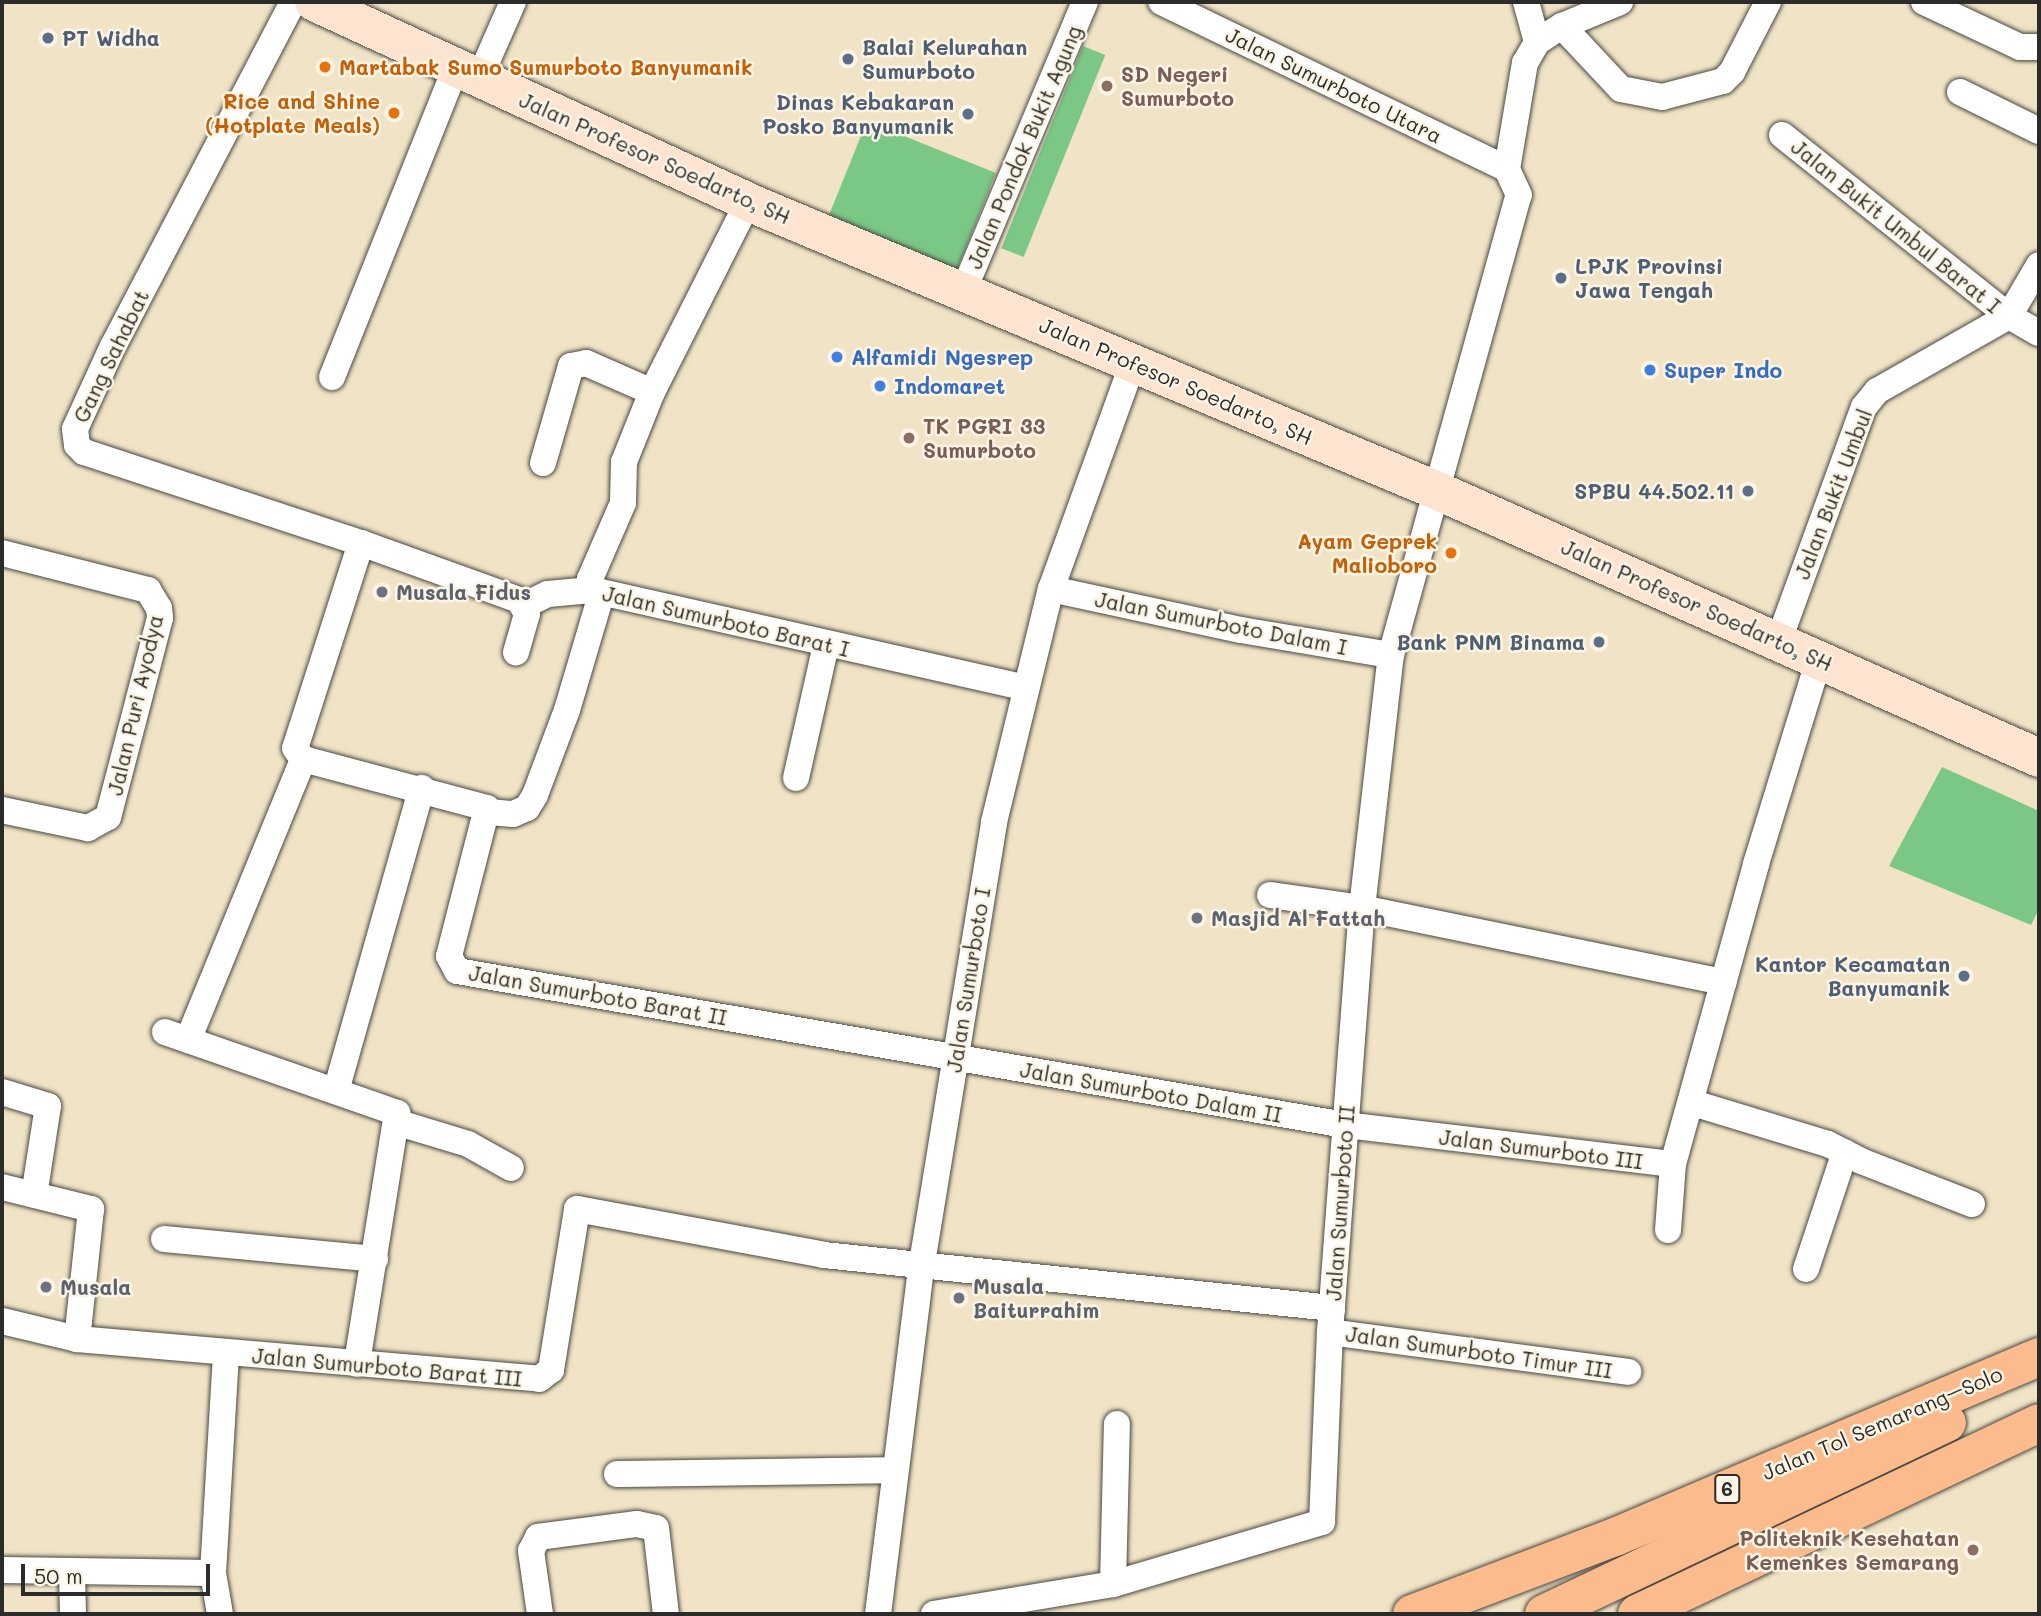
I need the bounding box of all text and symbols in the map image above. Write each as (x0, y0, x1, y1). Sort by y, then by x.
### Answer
street label: Jalan Pondok Bukit Agung (961, 22, 1087, 272)
street label: Jalan Sumurboto Utara (1222, 22, 1446, 148)
place label: PT Widha (62, 25, 160, 51)
marker: PT Widha (40, 30, 56, 46)
place label: Balai Kelurahan Sumurboto (862, 34, 1027, 84)
marker: Balai Kelurahan Sumurboto (840, 51, 856, 67)
place label: Martabak Sumo Sumurboto Banyumanik (339, 54, 752, 80)
marker: Martabak Sumo Sumurboto Banyumanik (317, 59, 333, 75)
place label: SD Negeri Sumurboto (1121, 61, 1234, 111)
marker: SD Negeri Sumurboto (1099, 78, 1115, 94)
street label: Jalan Profesor Soedarto, SH (516, 87, 794, 229)
place label: Rice and Shine (Hotplate Meals) (205, 88, 380, 138)
place label: Dinas Kebakaran Posko Banyumanik (762, 89, 954, 139)
marker: Rice and Shine (Hotplate Meals) (386, 105, 402, 121)
marker: Dinas Kebakaran Posko Banyumanik (960, 106, 976, 122)
street label: Jalan Bukit Umbul Barat I (1786, 134, 2006, 318)
place label: LPJK Provinsi Jawa Tengah (1575, 253, 1723, 303)
marker: LPJK Provinsi Jawa Tengah (1553, 270, 1569, 286)
street label: Gang Sahabat (68, 285, 154, 427)
street label: Jalan Profesor Soedarto, SH (1036, 312, 1316, 450)
place label: Alfamidi Ngesrep (851, 344, 1033, 370)
marker: Alfamidi Ngesrep (829, 349, 845, 365)
place label: Super Indo (1664, 357, 1782, 383)
marker: Super Indo (1642, 362, 1658, 378)
place label: Indomaret (894, 373, 1005, 399)
marker: Indomaret (872, 378, 888, 394)
street label: Jalan Bukit Umbul (1789, 405, 1877, 583)
place label: TK PGRI 33 Sumurboto (923, 413, 1045, 463)
marker: TK PGRI 33 Sumurboto (901, 430, 917, 446)
place label: SPBU 44.502.11 (1574, 478, 1734, 504)
marker: SPBU 44.502.11 (1740, 483, 1756, 499)
place label: Ayam Geprek Malioboro (1297, 528, 1437, 578)
street label: Jalan Profesor Soedarto, SH (1558, 534, 1836, 676)
marker: Ayam Geprek Malioboro (1443, 545, 1459, 561)
place label: Musala Fidus (396, 579, 531, 605)
street label: Jalan Sumurboto Barat I (600, 580, 852, 662)
marker: Musala Fidus (374, 584, 390, 600)
street label: Jalan Sumurboto Dalam I (1093, 586, 1349, 660)
street label: Jalan Puri Ayodya (102, 612, 168, 798)
place label: Bank PNM Binama (1396, 629, 1585, 655)
marker: Bank PNM Binama (1591, 634, 1607, 650)
street label: Jalan Sumurboto I (941, 886, 995, 1074)
place label: Masjid Al Fattah (1211, 905, 1385, 931)
marker: Masjid Al Fattah (1189, 910, 1205, 926)
place label: Kantor Kecamatan Banyumanik (1755, 951, 1950, 1001)
street label: Jalan Sumurboto Barat II (467, 960, 729, 1030)
marker: Kantor Kecamatan Banyumanik (1956, 968, 1972, 984)
street label: Jalan Sumurboto Dalam II (1018, 1057, 1284, 1127)
street label: Jalan Sumurboto II (1321, 1104, 1359, 1302)
street label: Jalan Sumurboto III (1438, 1124, 1644, 1174)
place label: Musala Baiturrahim (973, 1273, 1099, 1323)
place label: Musala (60, 1274, 131, 1300)
marker: Musala (38, 1279, 54, 1295)
marker: Musala Baiturrahim (951, 1290, 967, 1306)
street label: Jalan Sumurboto Timur III (1344, 1321, 1614, 1383)
street label: Jalan Sumurboto Barat III (251, 1343, 523, 1391)
street label: Jalan Tol Semarang–Solo (1758, 1361, 2006, 1485)
road number: 6 (1713, 1474, 1741, 1504)
place label: Politeknik Kesehatan Kemenkes Semarang (1739, 1525, 1959, 1575)
marker: Politeknik Kesehatan Kemenkes Semarang (1965, 1542, 1981, 1558)
scale bar (24, 1550, 214, 1594)
text: 50 m (34, 1562, 83, 1589)

